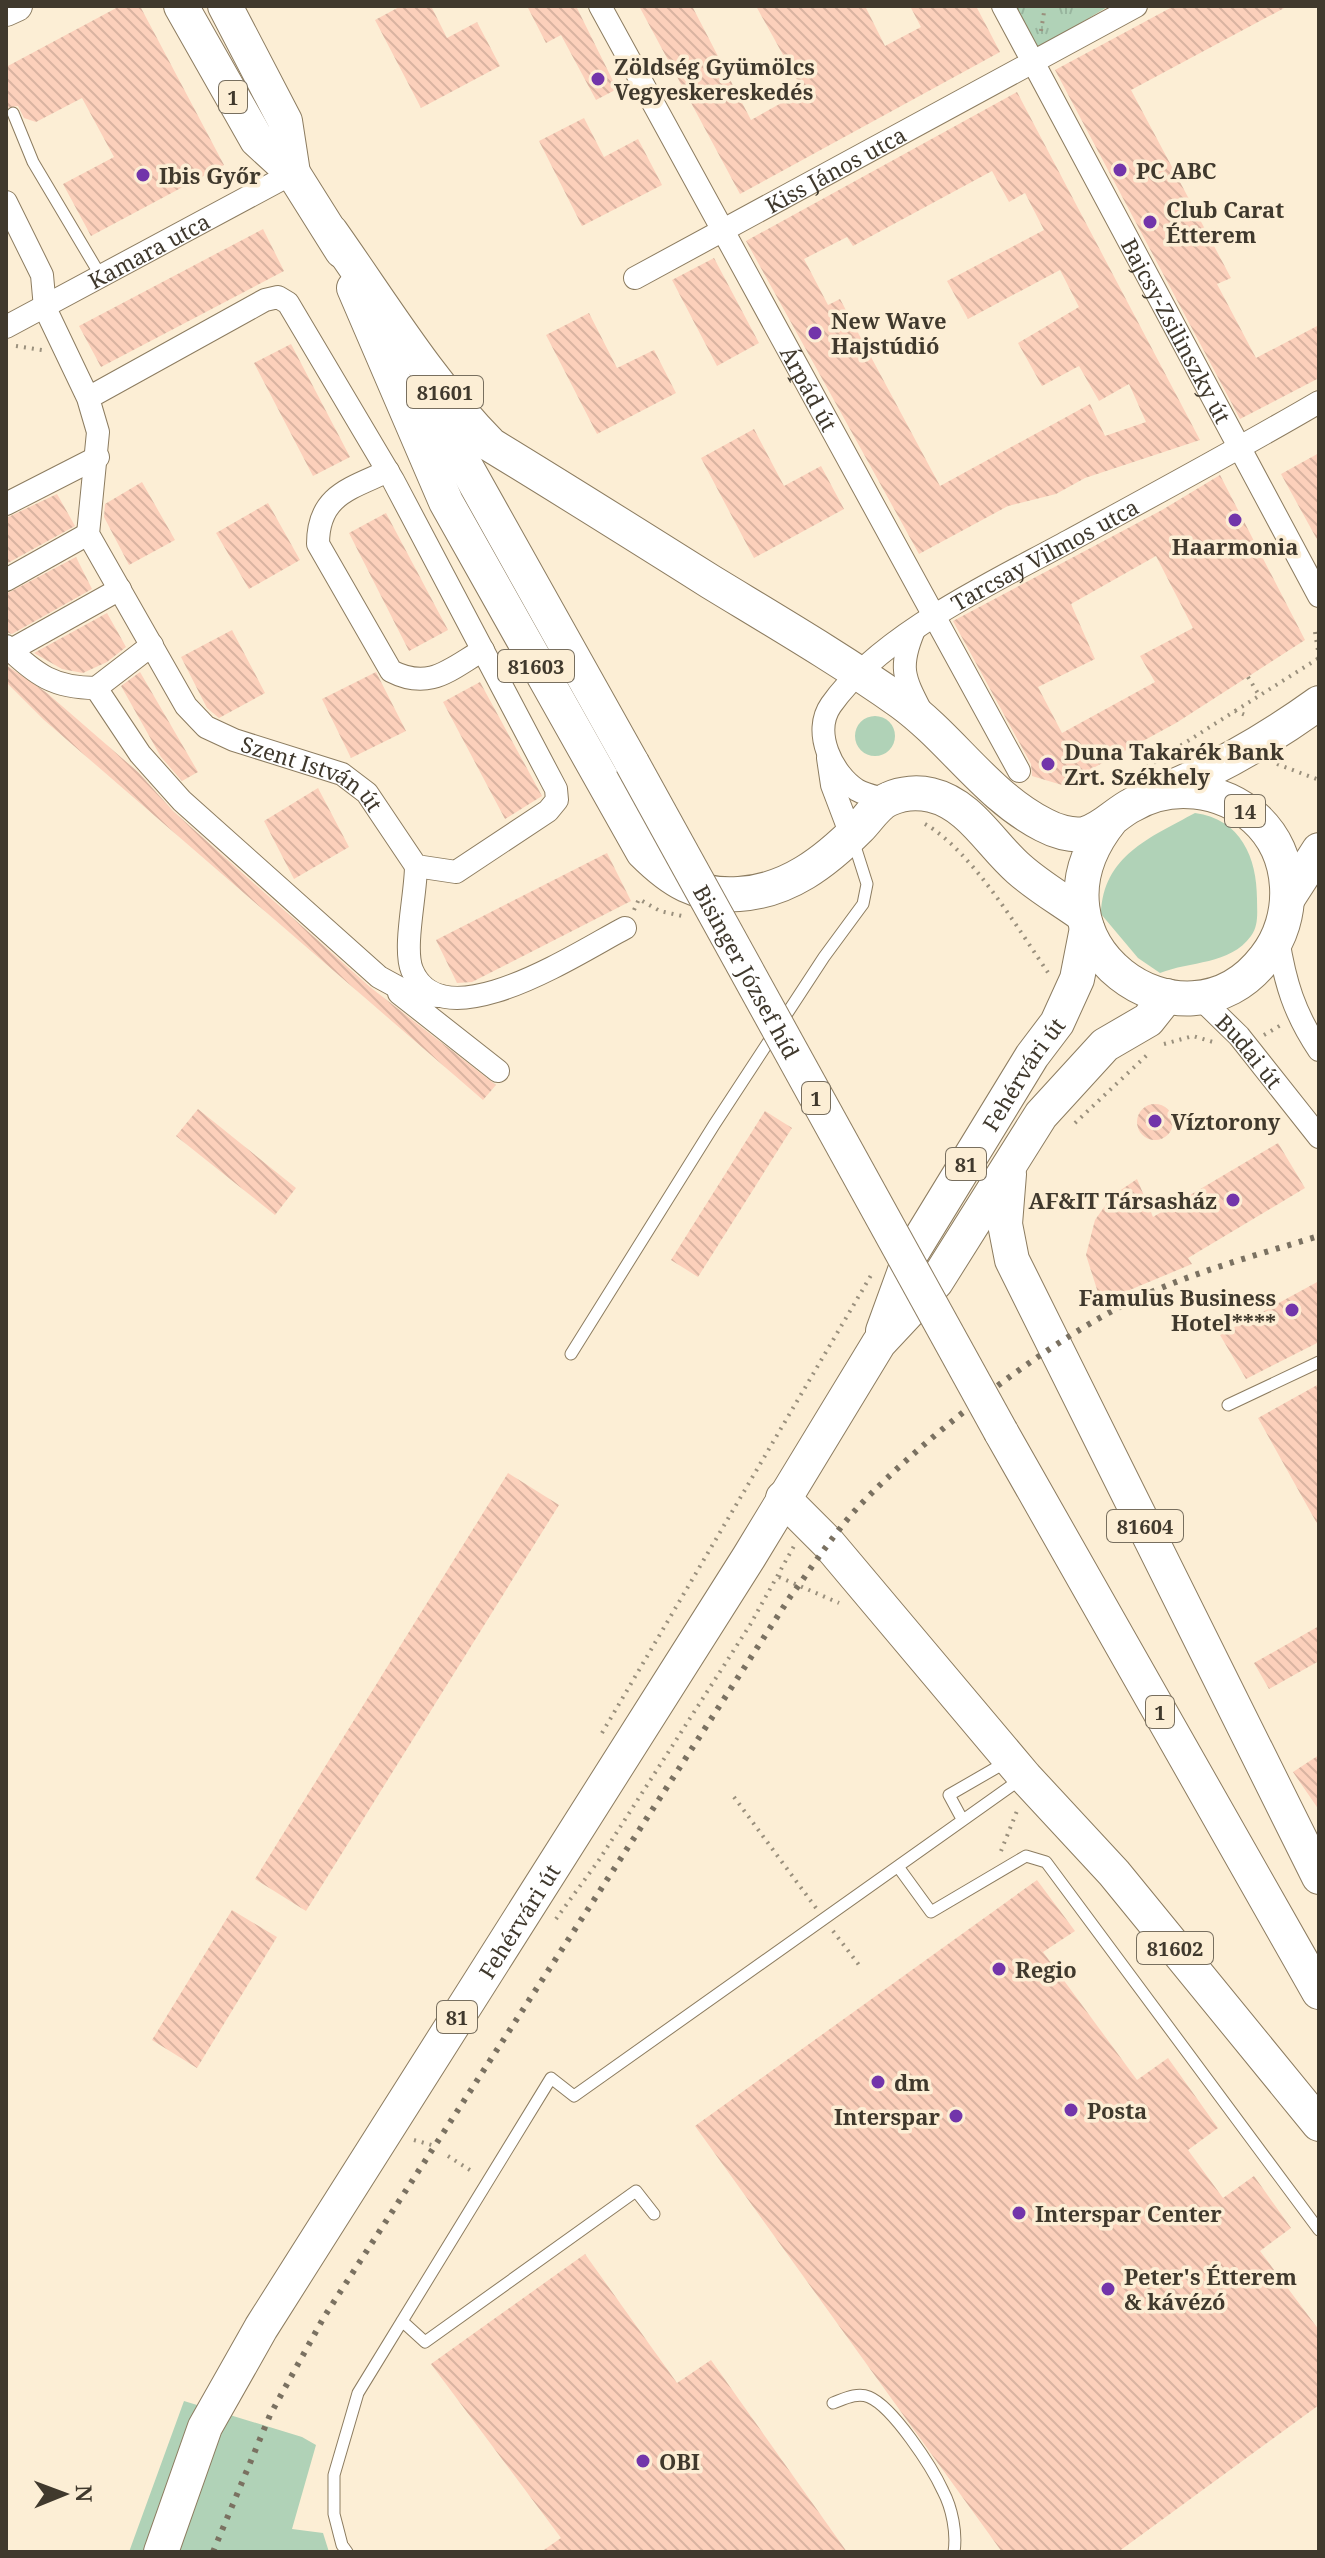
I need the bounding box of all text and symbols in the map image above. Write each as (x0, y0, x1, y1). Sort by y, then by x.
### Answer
place label: Zöldség Gyümölcs Vegyeskereskedés (614, 51, 815, 106)
marker: Zöldség Gyümölcs Vegyeskereskedés (589, 70, 607, 88)
road number: 1 (219, 81, 247, 113)
street label: Kiss János utca (760, 119, 911, 220)
place label: PC ABC (1136, 155, 1217, 185)
place label: Ibis Győr (159, 160, 261, 190)
marker: PC ABC (1111, 161, 1129, 179)
marker: Ibis Győr (134, 166, 152, 184)
place label: Club Carat Étterem (1166, 194, 1284, 249)
street label: Kamara utca (83, 206, 215, 295)
marker: Club Carat Étterem (1141, 213, 1159, 231)
street label: Bajcsy-Zsilinszky út (1115, 233, 1239, 428)
place label: New Wave Hajstúdió (831, 305, 947, 360)
marker: New Wave Hajstúdió (806, 324, 824, 342)
street label: Árpád út (774, 341, 845, 437)
road number: 81601 (407, 376, 483, 408)
street label: Tarcsay Vilmos utca (945, 491, 1144, 617)
marker: Haarmonia (1226, 511, 1244, 529)
place label: Haarmonia (1172, 531, 1298, 561)
road number: 81603 (498, 650, 574, 682)
street label: Szent István út (237, 728, 390, 817)
place label: Duna Takarék Bank Zrt. Székhely (1064, 736, 1284, 791)
marker: Duna Takarék Bank Zrt. Székhely (1039, 755, 1057, 773)
road number: 14 (1225, 795, 1265, 827)
street label: Bisinger József híd (687, 879, 807, 1064)
street label: Budai út (1210, 1007, 1290, 1095)
street label: Fehérvári út (975, 1011, 1071, 1136)
road number: 1 (802, 1082, 830, 1114)
place label: Víztorony (1171, 1106, 1280, 1136)
marker: Víztorony (1146, 1112, 1164, 1130)
road number: 81 (946, 1148, 986, 1180)
place label: AF&IT Társasház (1028, 1185, 1217, 1215)
marker: AF&IT Társasház (1224, 1191, 1242, 1209)
place label: Famulus Business Hotel**** (1079, 1282, 1276, 1337)
marker: Famulus Business Hotel**** (1283, 1301, 1301, 1319)
road number: 81604 (1107, 1510, 1183, 1542)
road number: 1 (1146, 1696, 1174, 1728)
street label: Fehérvári út (471, 1858, 566, 1984)
road number: 81602 (1137, 1932, 1213, 1964)
place label: Regio (1015, 1954, 1077, 1984)
marker: Regio (990, 1960, 1008, 1978)
road number: 81 (437, 2001, 477, 2033)
place label: dm (894, 2067, 930, 2097)
marker: dm (869, 2073, 887, 2091)
place label: Posta (1087, 2095, 1147, 2125)
place label: Interspar (834, 2101, 940, 2131)
marker: Posta (1062, 2101, 1080, 2119)
marker: Interspar (947, 2107, 965, 2125)
place label: Interspar Center (1035, 2198, 1222, 2228)
marker: Interspar Center (1010, 2204, 1028, 2222)
place label: Peter's Étterem & kávézó (1124, 2261, 1297, 2316)
marker: Peter's Étterem & kávézó (1099, 2280, 1117, 2298)
place label: OBI (659, 2446, 700, 2476)
marker: OBI (634, 2452, 652, 2470)
north arrow (24, 2454, 104, 2534)
text: N (70, 2485, 100, 2503)

